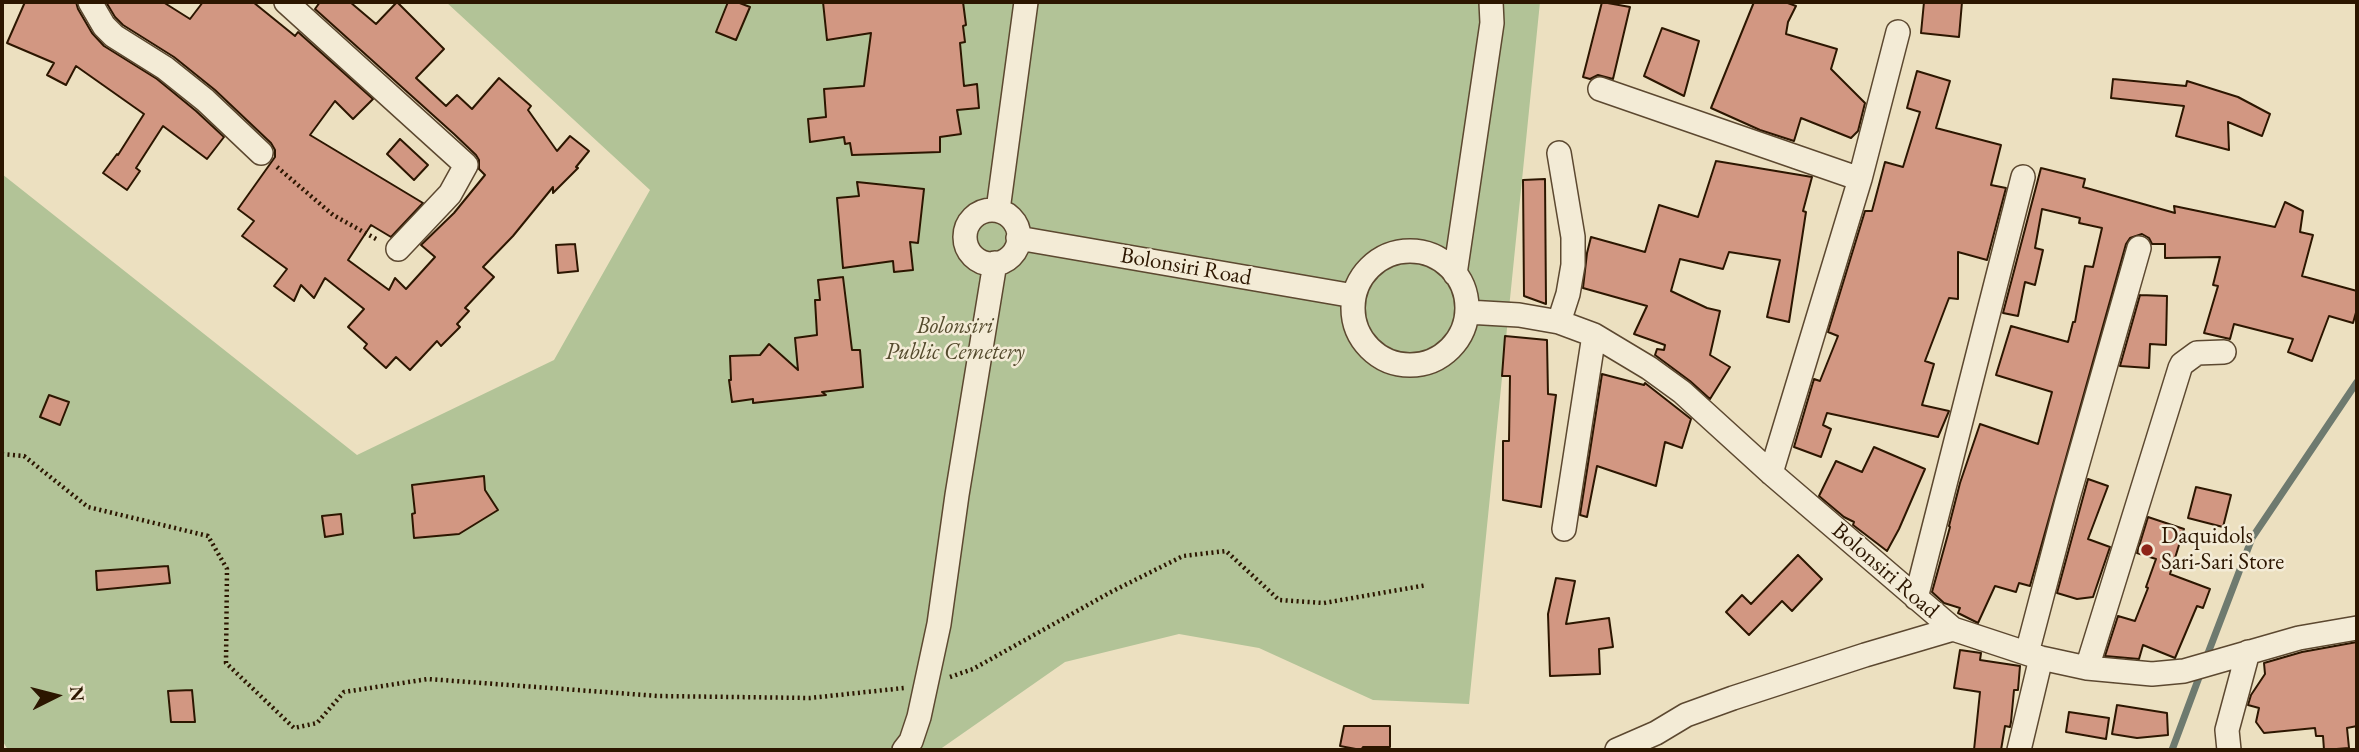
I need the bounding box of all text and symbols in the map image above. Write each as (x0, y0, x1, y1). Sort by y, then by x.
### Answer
street label: Bolonsiri Road (1118, 242, 1254, 292)
park label: Bolonsiri Public Cemetery (885, 313, 1025, 367)
street label: Bolonsiri Road (1826, 517, 1944, 625)
place label: Daquidols Sari-Sari Store (2161, 523, 2284, 577)
marker: Daquidols Sari-Sari Store (2139, 542, 2155, 558)
north arrow (21, 661, 91, 731)
text: N (64, 685, 91, 703)

